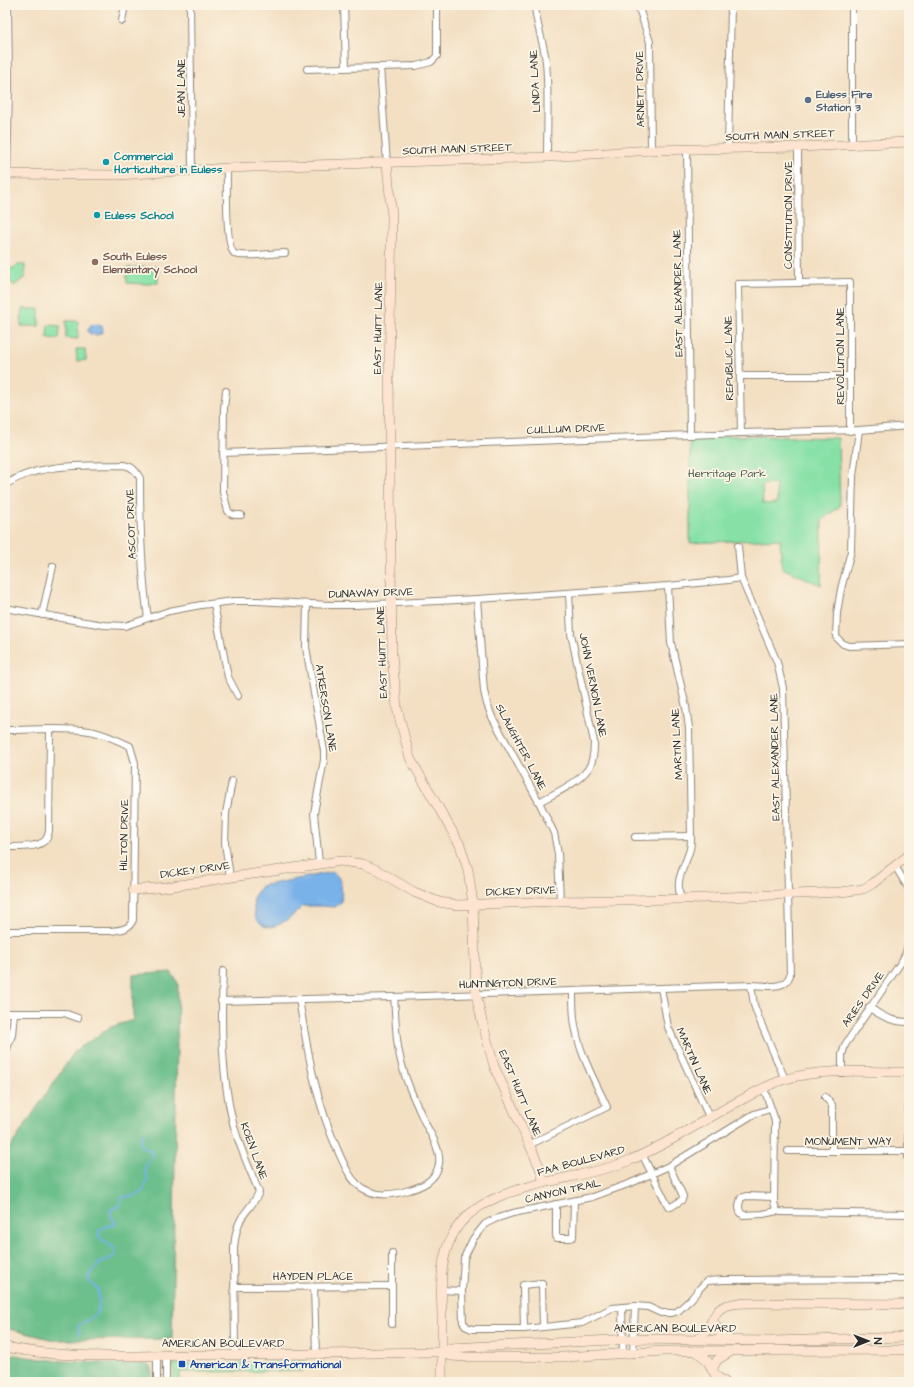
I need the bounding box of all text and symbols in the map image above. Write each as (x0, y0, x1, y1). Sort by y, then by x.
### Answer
street label: LINDA LANE (526, 49, 544, 113)
street label: ARNETT DRIVE (632, 50, 648, 127)
street label: JEAN LANE (174, 58, 189, 117)
place label: Euless Fire Station 3 (815, 87, 873, 115)
marker: Euless Fire Station 3 (803, 95, 813, 105)
street label: SOUTH MAIN STREET (725, 126, 835, 144)
street label: SOUTH MAIN STREET (402, 140, 512, 158)
place label: Commercial Horticulture in Euless (113, 149, 223, 177)
marker: Commercial Horticulture in Euless (101, 157, 111, 167)
street label: CONSTITUTION DRIVE (781, 161, 796, 269)
place label: Euless School (105, 208, 174, 223)
marker: Euless School (92, 210, 102, 220)
street label: EAST ALEXANDER LANE (669, 229, 687, 357)
place label: South Euless Elementary School (102, 249, 198, 279)
marker: South Euless Elementary School (90, 257, 100, 267)
street label: EAST HUITT LANE (370, 281, 386, 374)
street label: REVOLUTION LANE (833, 307, 848, 405)
street label: REPUBLIC LANE (721, 315, 737, 401)
street label: CULLUM DRIVE (526, 420, 606, 438)
park label: Herritage Park (688, 466, 766, 482)
street label: ASCOT DRIVE (122, 488, 140, 560)
street label: DUNAWAY DRIVE (328, 584, 414, 602)
street label: EAST HUITT LANE (373, 605, 391, 699)
street label: JOHN VERNON LANE (576, 632, 611, 739)
street label: ATKERSON LANE (312, 663, 340, 753)
street label: EAST ALEXANDER LANE (766, 693, 784, 821)
street label: SLAUGHTER LANE (492, 701, 550, 793)
street label: MARTIN LANE (668, 707, 686, 780)
street label: HILTON DRIVE (116, 799, 132, 871)
street label: DICKEY DRIVE (159, 858, 231, 882)
street label: DICKEY DRIVE (486, 882, 557, 900)
street label: ARIES DRIVE (838, 968, 888, 1030)
street label: HUNTINGTON DRIVE (459, 974, 558, 992)
street label: MARTIN LANE (673, 1025, 716, 1097)
street label: EAST HUITT LANE (495, 1047, 545, 1139)
street label: KOEN LANE (237, 1120, 271, 1182)
street label: MONUMENT WAY (805, 1134, 891, 1149)
street label: FAA BOULEVARD (535, 1142, 627, 1180)
street label: CANYON TRAIL (524, 1175, 603, 1207)
street label: HAYDEN PLACE (273, 1269, 354, 1284)
street label: AMERICAN BOULEVARD (614, 1321, 736, 1336)
north arrow (848, 1321, 888, 1361)
street label: AMERICAN BOULEVARD (162, 1336, 284, 1351)
text: N (870, 1338, 885, 1345)
place label: American & Transformational (190, 1357, 341, 1372)
marker: American & Transformational (177, 1359, 187, 1369)

